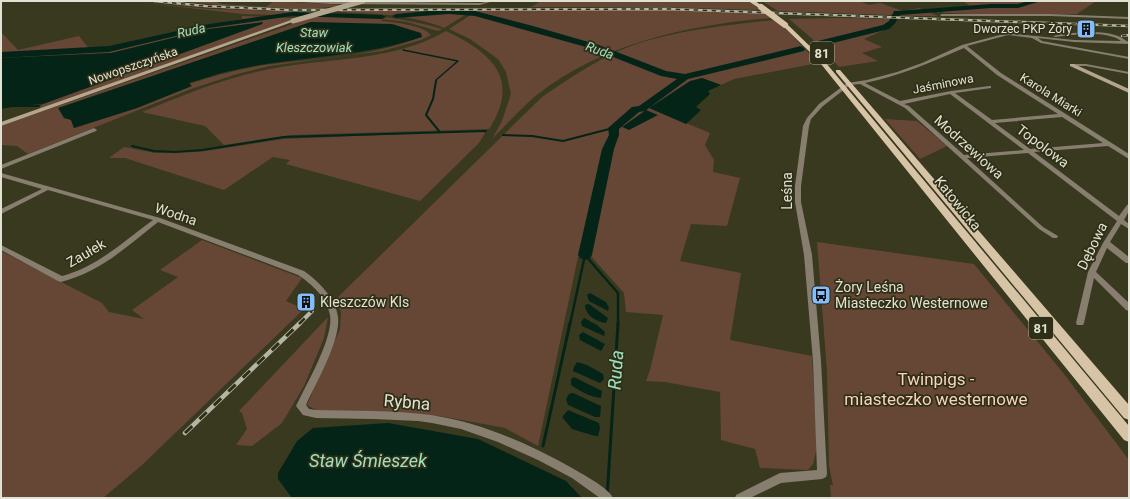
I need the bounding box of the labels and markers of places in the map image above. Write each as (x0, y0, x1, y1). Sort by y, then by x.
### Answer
building icon: Dworzec PKP Żory (1075, 18, 1097, 40)
place label: Dworzec PKP Żory (973, 21, 1072, 36)
place label: Żory Leśna Miasteczko Westernowe (835, 279, 988, 311)
bus stop icon: Żory Leśna Miasteczko Westernowe (810, 284, 832, 306)
building icon: Kleszczów Kls (295, 291, 317, 313)
place label: Kleszczów Kls (320, 294, 409, 310)

